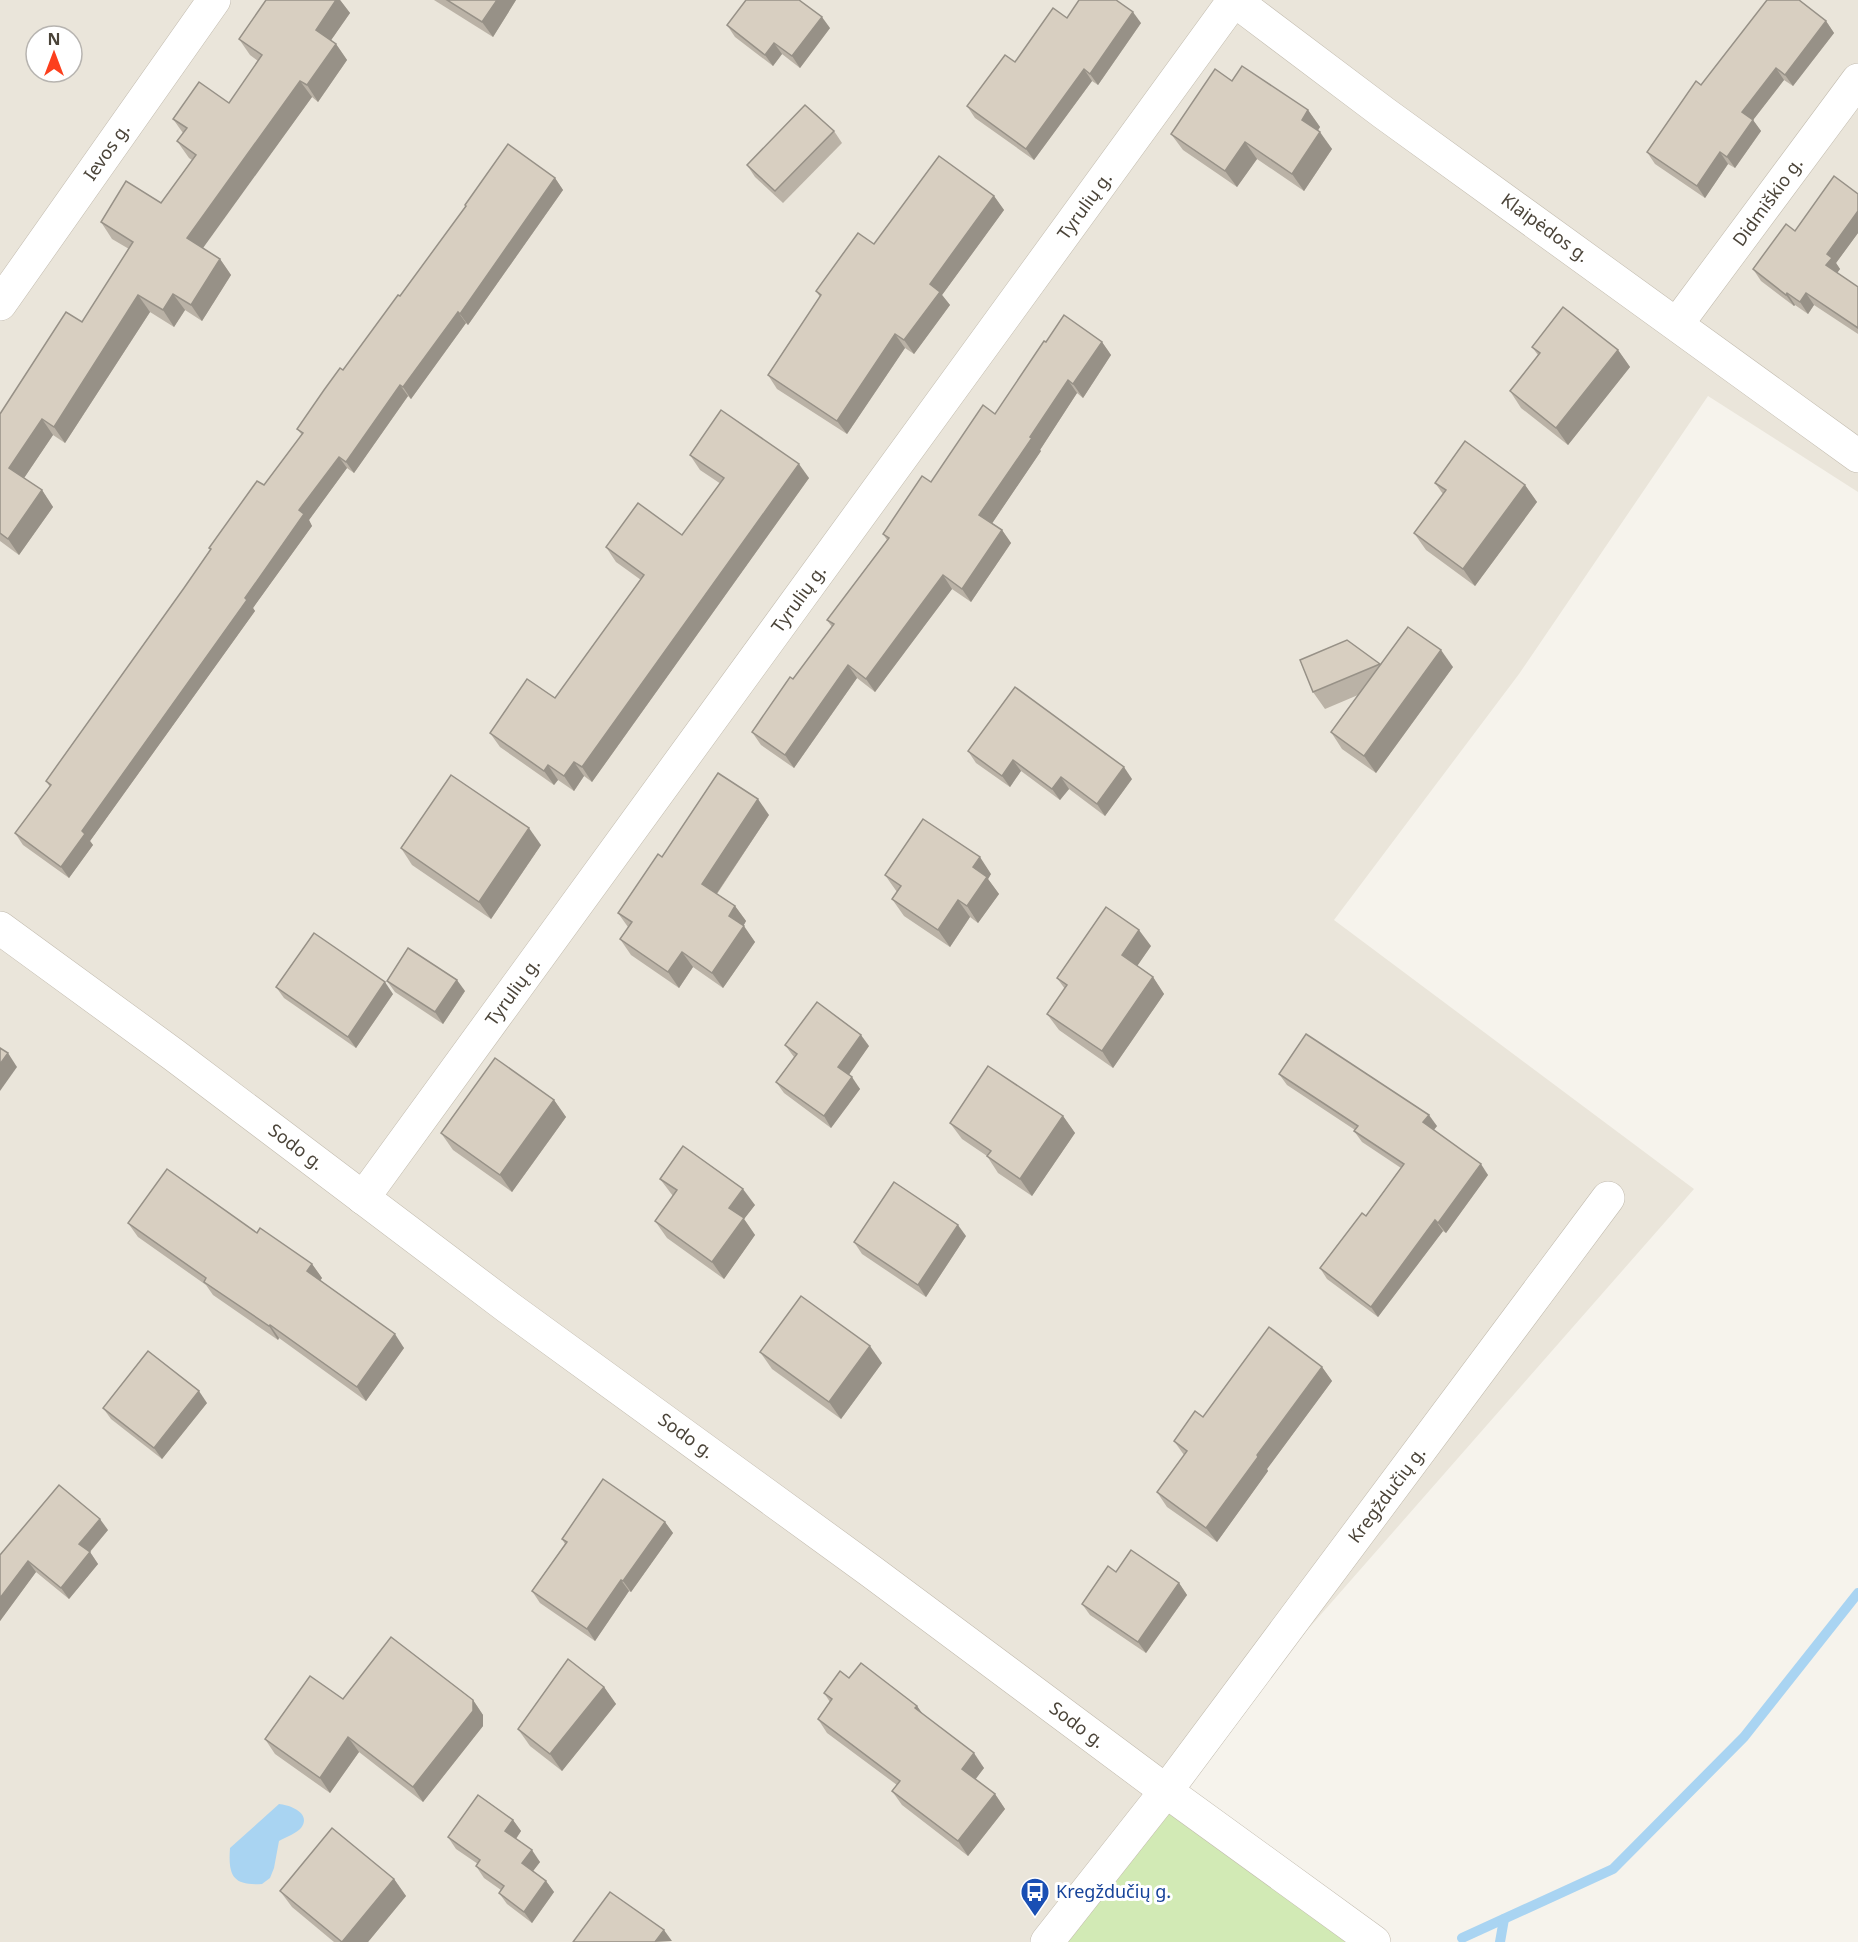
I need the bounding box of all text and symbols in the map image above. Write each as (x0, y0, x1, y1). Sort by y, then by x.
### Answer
north arrow (24, 24, 84, 84)
text: N (47, 28, 61, 50)
street label: Ievos g. (78, 118, 135, 185)
street label: Didmiškio g. (1727, 152, 1808, 251)
street label: Tyrulių g. (1051, 167, 1117, 244)
street label: Klaipėdos g. (1497, 187, 1594, 267)
street label: Tyrulių g. (765, 560, 831, 637)
street label: Tyrulių g. (479, 953, 545, 1030)
street label: Sodo g. (264, 1118, 329, 1175)
street label: Sodo g. (654, 1407, 719, 1464)
street label: Kregždučių g. (1342, 1441, 1430, 1548)
street label: Sodo g. (1045, 1696, 1110, 1753)
bus stop icon: Kregždučių g. (1019, 1876, 1051, 1918)
place label: Kregždučių g. (1056, 1879, 1171, 1903)

